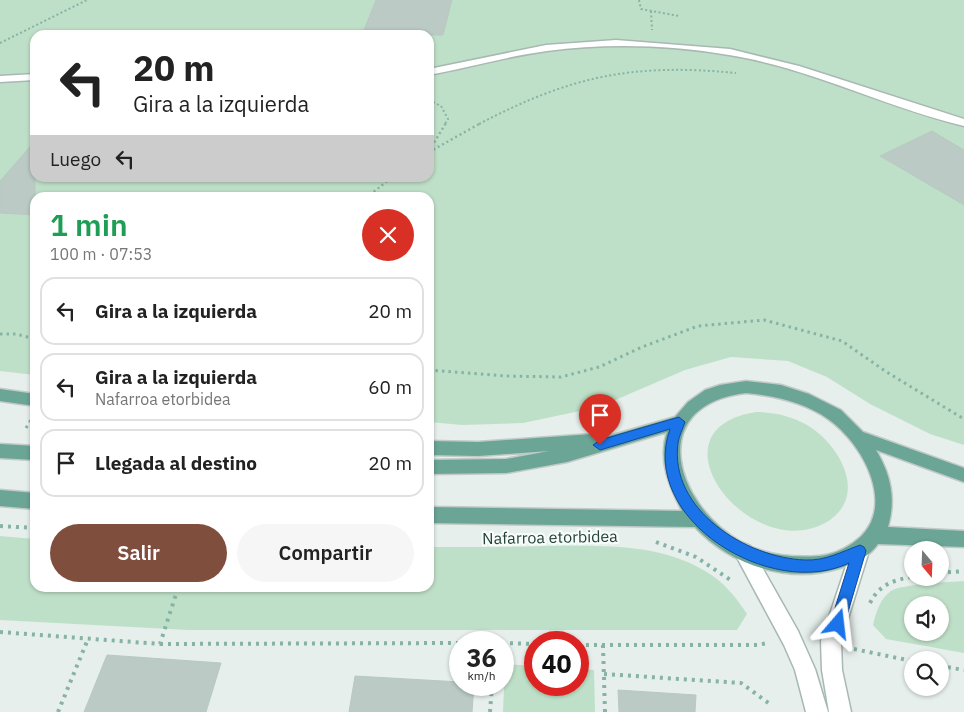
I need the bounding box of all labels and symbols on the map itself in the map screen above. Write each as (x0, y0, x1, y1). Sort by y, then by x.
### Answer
pin (579, 394, 621, 445)
street label: Nafarroa etorbidea (482, 526, 618, 548)
north arrow (904, 541, 949, 586)
position arrow (811, 597, 863, 649)
speed limit sign: 40 (524, 631, 589, 696)

